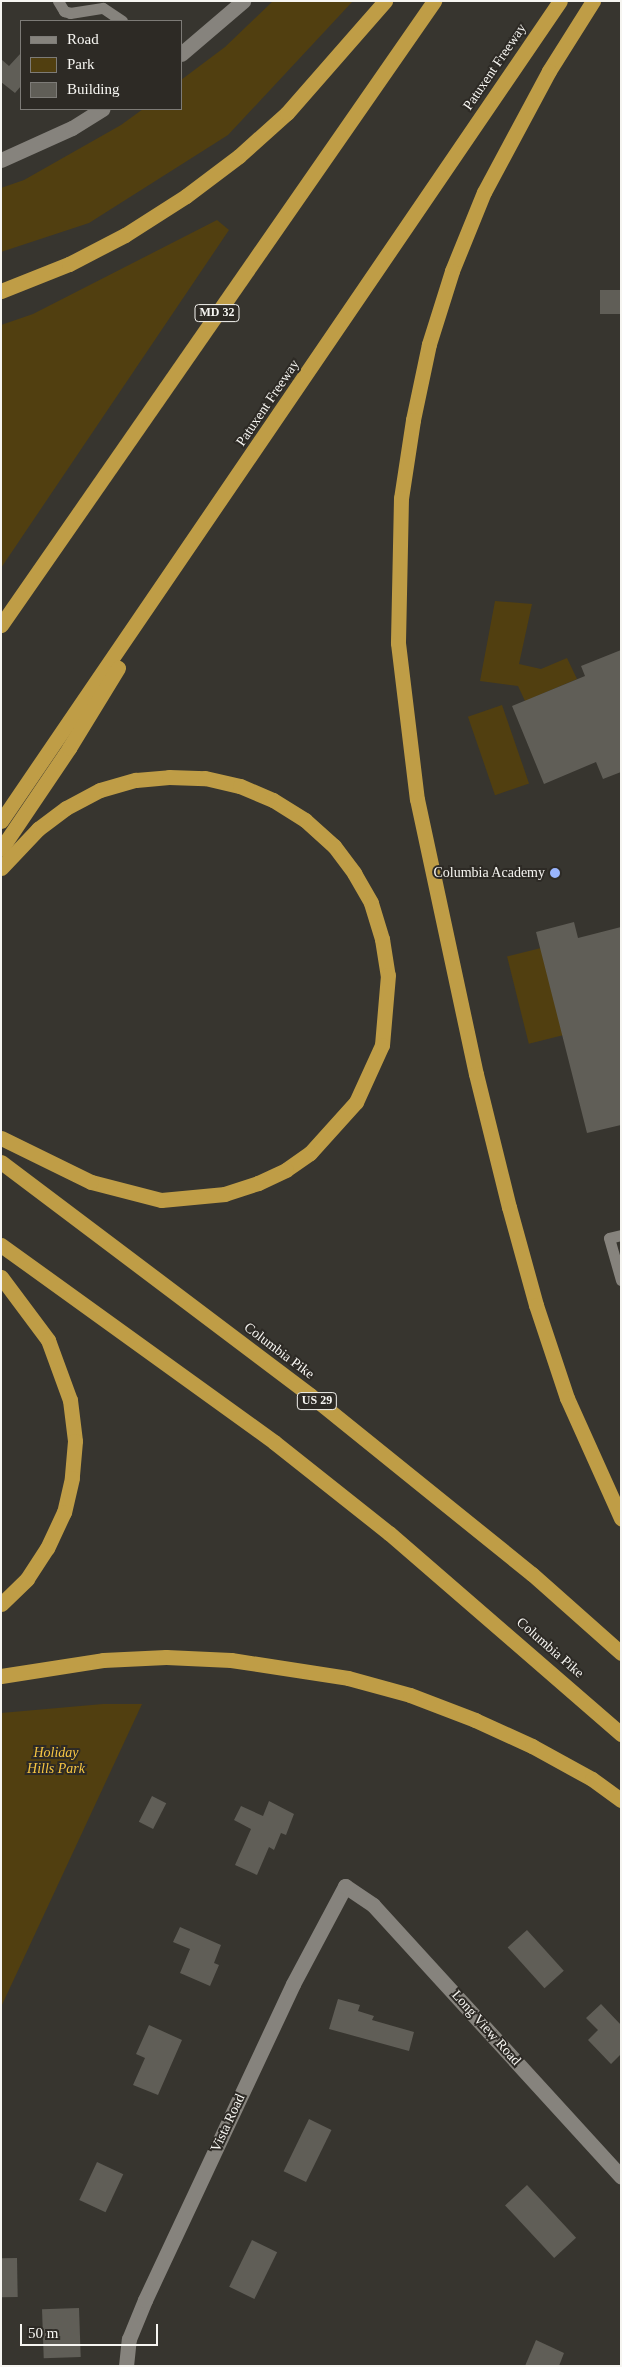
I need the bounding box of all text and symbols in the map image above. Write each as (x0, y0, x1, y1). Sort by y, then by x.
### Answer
legend (20, 20, 182, 110)
street label: Patuxent Freeway (460, 21, 530, 113)
text: Road (67, 31, 99, 47)
text: Park (67, 56, 95, 72)
text: Building (67, 81, 120, 97)
road number: MD 32 (194, 304, 240, 322)
street label: Patuxent Freeway (233, 357, 303, 449)
place label: Columbia Academy (433, 865, 545, 881)
marker: Columbia Academy (549, 867, 561, 879)
street label: Columbia Pike (241, 1319, 317, 1383)
road number: US 29 (296, 1392, 338, 1410)
street label: Columbia Pike (513, 1614, 587, 1682)
park label: Holiday Hills Park (27, 1745, 85, 1778)
street label: Long View Road (448, 1987, 524, 2069)
street label: Vista Road (207, 2091, 249, 2155)
scale bar (22, 2314, 160, 2346)
text: 50 m (28, 2325, 58, 2341)

